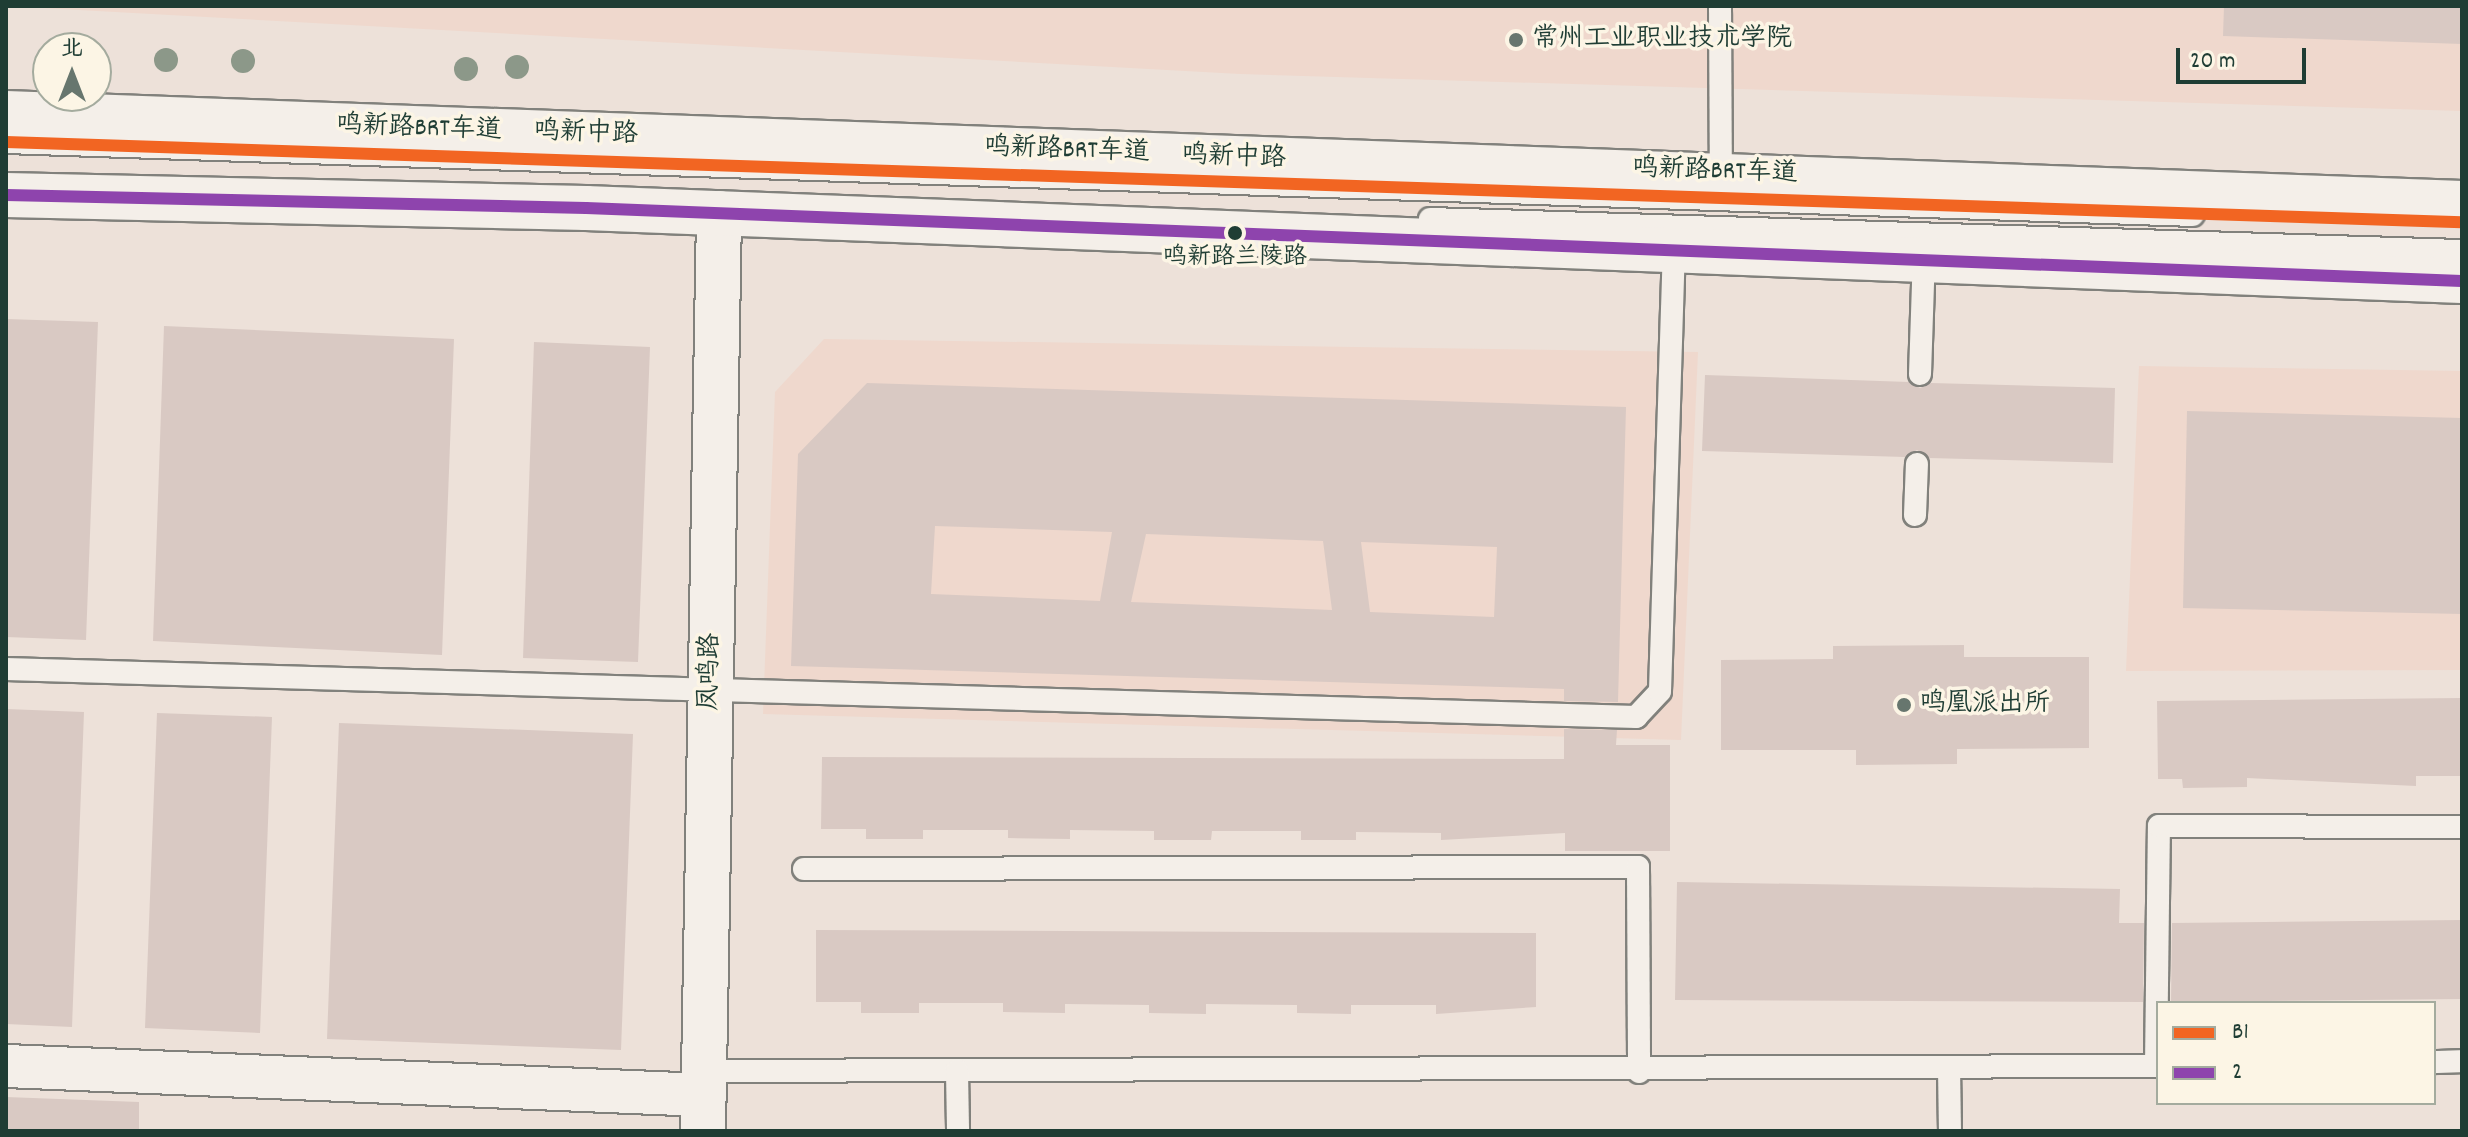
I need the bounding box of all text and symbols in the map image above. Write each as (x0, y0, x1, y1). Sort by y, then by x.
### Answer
place label: 常州工业职业技术学院 (1532, 24, 1792, 56)
marker: 常州工业职业技术学院 (1507, 31, 1525, 49)
north arrow (32, 32, 112, 112)
scale bar (2180, 32, 2310, 82)
text: 北 (61, 34, 83, 65)
text: 20 m (2190, 45, 2236, 79)
street label: 鸣新路BRT车道 (336, 111, 502, 147)
street label: 鸣新中路 (533, 117, 639, 151)
street label: 鸣新路BRT车道 (984, 133, 1150, 169)
street label: 鸣新中路 (1181, 141, 1287, 175)
street label: 鸣新路BRT车道 (1632, 154, 1798, 190)
marker: 鸣新路兰陵路 (1227, 225, 1243, 241)
place label: 鸣新路兰陵路 (1163, 245, 1307, 273)
street label: 凤鸣路 (695, 633, 727, 711)
place label: 鸣凰派出所 (1920, 689, 2050, 721)
marker: 鸣凰派出所 (1895, 696, 1913, 714)
legend (2156, 1001, 2436, 1105)
text: B1 (2232, 1016, 2249, 1050)
text: 2 (2232, 1056, 2243, 1090)

